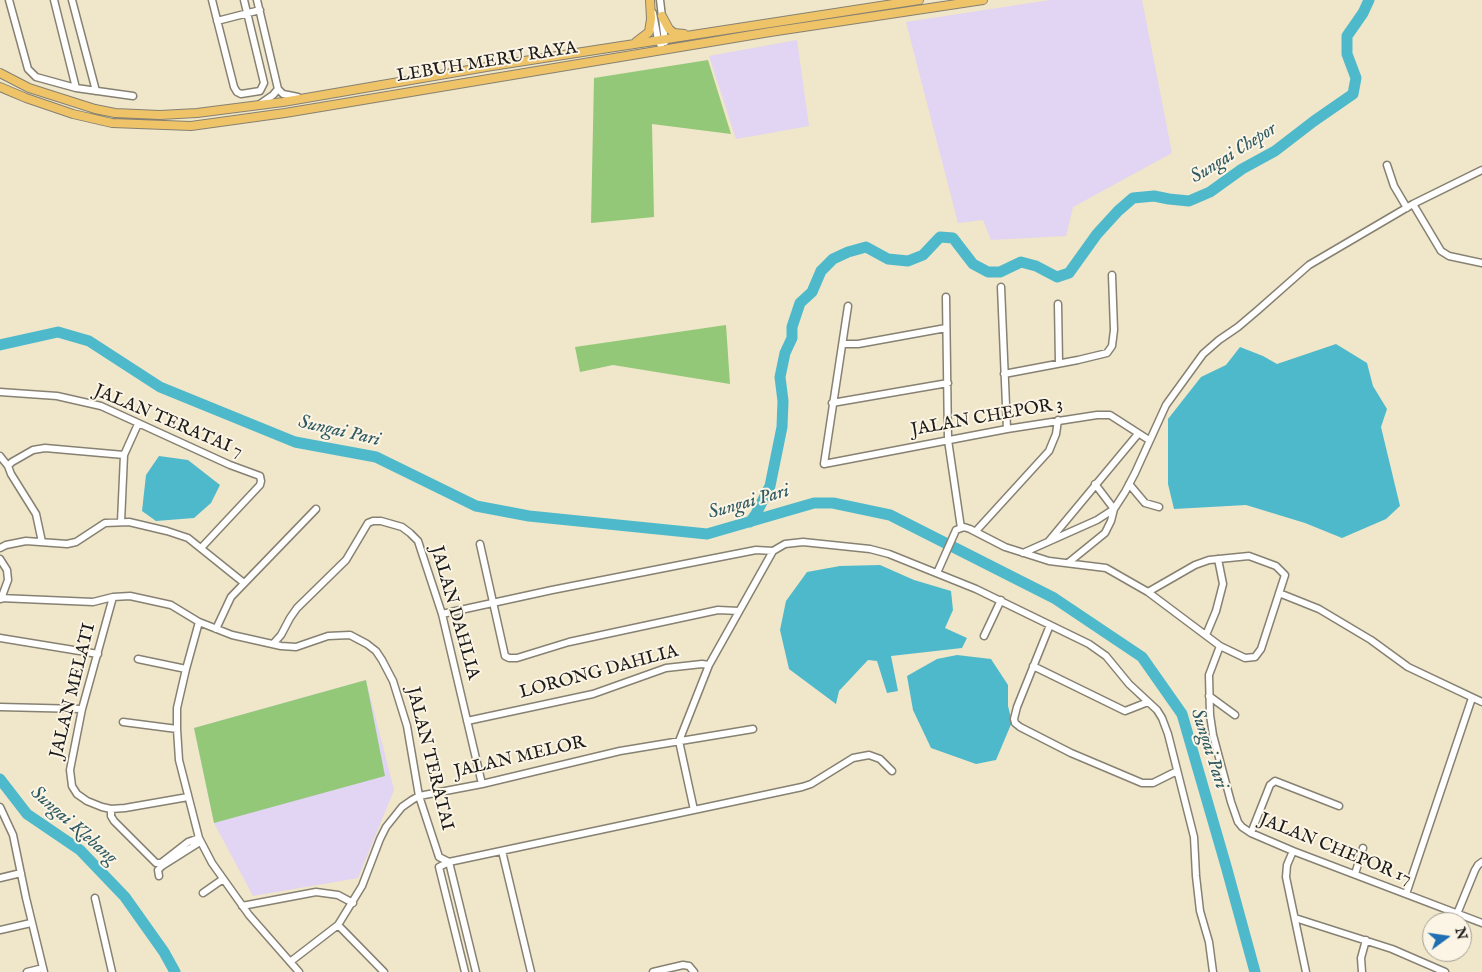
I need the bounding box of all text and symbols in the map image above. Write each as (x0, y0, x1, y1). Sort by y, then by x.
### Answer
street label: LEBUH MERU RAYA (395, 38, 579, 88)
water label: Sungai Chepor (1187, 119, 1281, 189)
street label: JALAN TERATAI 7 (90, 381, 246, 463)
street label: JALAN CHEPOR 3 (909, 394, 1065, 442)
water label: Sungai Pari (296, 412, 382, 452)
water label: Sungai Pari (706, 481, 792, 525)
street label: JALAN DAHLIA (425, 544, 483, 682)
street label: JALAN MELATI (47, 621, 101, 761)
street label: LORONG DAHLIA (517, 641, 681, 705)
street label: JALAN TERATAI (401, 685, 457, 833)
water label: Sungai Pari (1184, 706, 1232, 792)
street label: JALAN MELOR (452, 732, 588, 784)
water label: Sungai Klebang (25, 782, 121, 870)
street label: JALAN CHEPOR 17 (1256, 810, 1414, 890)
north arrow (1422, 912, 1472, 962)
text: N (1450, 926, 1471, 942)

